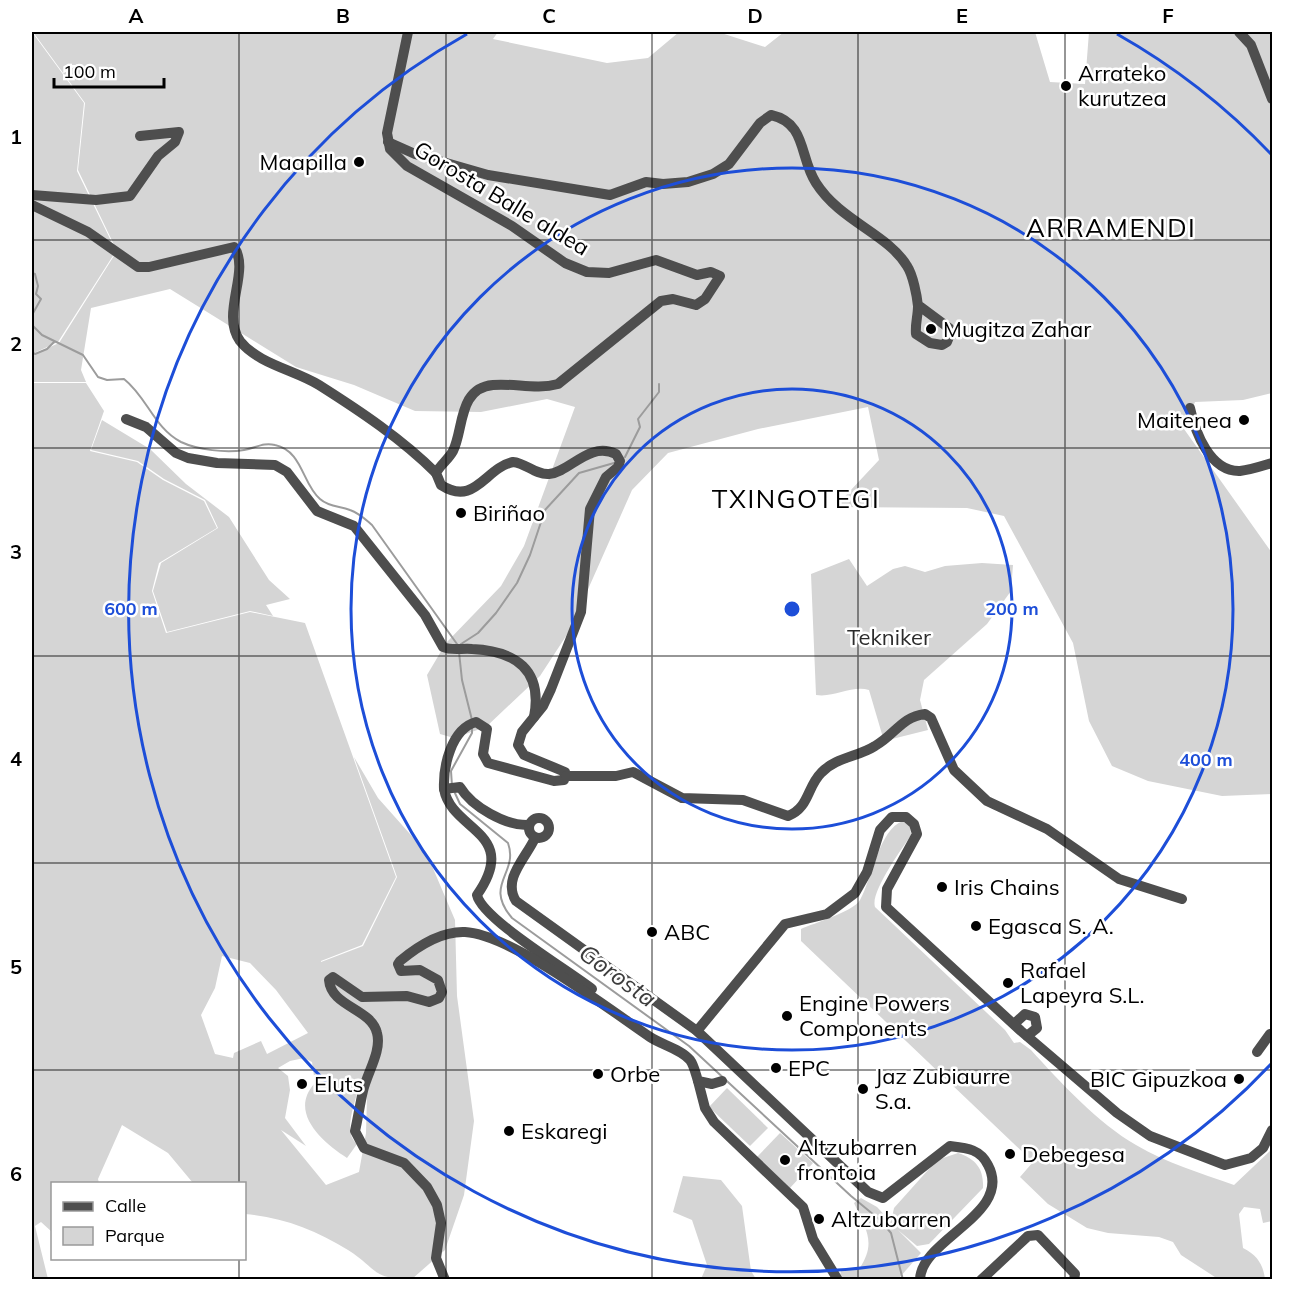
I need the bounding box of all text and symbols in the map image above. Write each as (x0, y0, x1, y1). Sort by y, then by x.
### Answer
text: A (129, 3, 144, 28)
text: B (336, 3, 350, 28)
text: C (542, 3, 556, 28)
text: D (747, 3, 763, 28)
text: E (956, 3, 968, 28)
text: F (1162, 3, 1174, 28)
scale bar (54, 51, 164, 89)
place label: Arrateko kurutzea (1078, 59, 1167, 112)
text: 100 m (63, 60, 116, 83)
marker: Arrateko kurutzea (1059, 79, 1073, 93)
text: 1 (10, 124, 22, 149)
street label: Gorosta Balle aldea (409, 135, 595, 261)
place label: Maapilla (260, 148, 347, 176)
marker: Maapilla (352, 155, 366, 169)
district label: ARRAMENDI (1026, 211, 1196, 244)
place label: Mugitza Zahar (943, 315, 1091, 343)
marker: Mugitza Zahar (924, 322, 938, 336)
text: 2 (10, 331, 22, 356)
place label: Maitenea (1137, 406, 1232, 434)
marker: Maitenea (1237, 413, 1251, 427)
district label: TXINGOTEGI (712, 482, 880, 515)
place label: Biriñao (473, 499, 545, 527)
marker: Biriñao (454, 506, 468, 520)
text: 3 (10, 539, 22, 564)
text: 600 m (104, 597, 158, 620)
text: 200 m (985, 597, 1039, 620)
centre of rings (782, 599, 802, 619)
park label: Tekniker (847, 623, 931, 651)
text: 4 (10, 746, 22, 771)
text: 400 m (1179, 748, 1233, 771)
place label: Iris Chains (954, 873, 1060, 901)
marker: Iris Chains (935, 880, 949, 894)
place label: Egasca S. A. (988, 912, 1114, 940)
place label: ABC (664, 918, 710, 946)
marker: Egasca S. A. (969, 919, 983, 933)
marker: ABC (645, 925, 659, 939)
water label: Gorosta (574, 937, 662, 1013)
text: 5 (10, 954, 22, 979)
place label: Rafael Lapeyra S.L. (1020, 956, 1144, 1009)
marker: Rafael Lapeyra S.L. (1001, 976, 1015, 990)
place label: Engine Powers Components (799, 989, 950, 1042)
marker: Engine Powers Components (780, 1009, 794, 1023)
place label: EPC (788, 1054, 830, 1082)
place label: Orbe (610, 1060, 660, 1088)
marker: EPC (769, 1061, 783, 1075)
place label: Jaz Zubiaurre S.a. (875, 1062, 1010, 1115)
place label: BIC Gipuzkoa (1090, 1065, 1227, 1093)
marker: Orbe (591, 1067, 605, 1081)
place label: Eluts (314, 1070, 363, 1098)
marker: BIC Gipuzkoa (1232, 1072, 1246, 1086)
marker: Eluts (295, 1077, 309, 1091)
marker: Jaz Zubiaurre S.a. (856, 1082, 870, 1096)
place label: Eskaregi (521, 1117, 607, 1145)
marker: Eskaregi (502, 1124, 516, 1138)
place label: Altzubarren frontoia (797, 1133, 917, 1186)
place label: Debegesa (1022, 1140, 1125, 1168)
marker: Debegesa (1003, 1147, 1017, 1161)
marker: Altzubarren frontoia (778, 1153, 792, 1167)
text: 6 (10, 1161, 22, 1186)
legend (51, 1182, 246, 1260)
text: Calle (105, 1194, 146, 1217)
place label: Altzubarren (831, 1205, 951, 1233)
marker: Altzubarren (812, 1212, 826, 1226)
text: Parque (105, 1224, 164, 1247)

